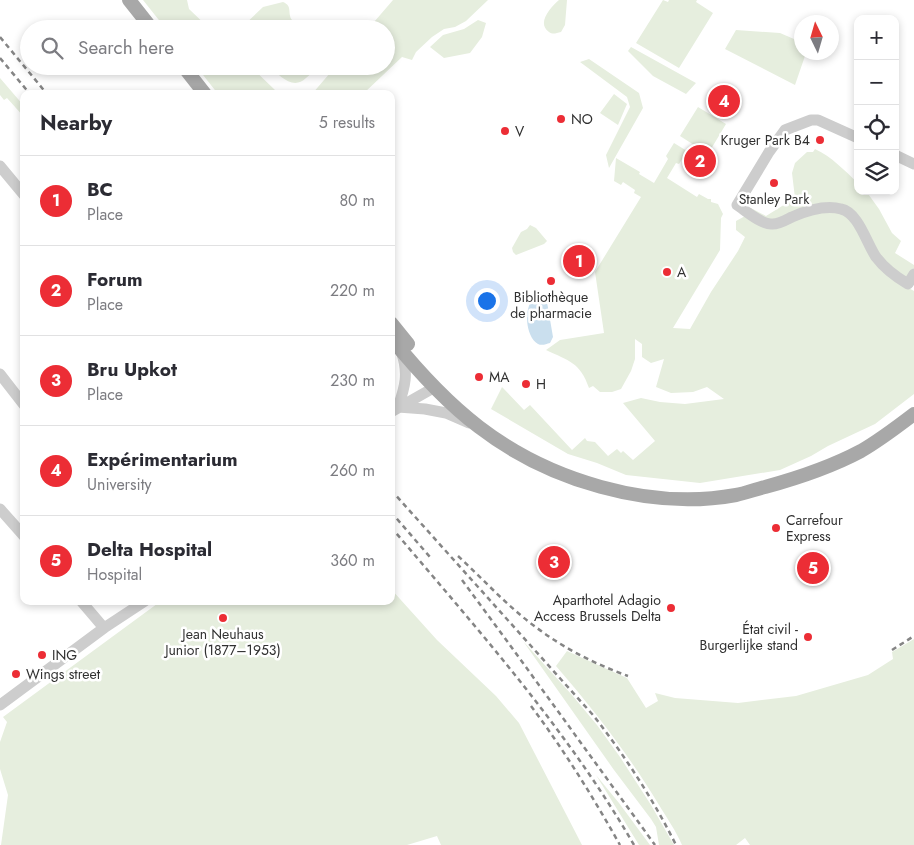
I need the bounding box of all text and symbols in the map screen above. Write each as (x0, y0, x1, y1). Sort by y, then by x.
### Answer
north arrow (794, 15, 839, 60)
map controls (854, 15, 899, 195)
button: + (854, 15, 899, 60)
search box (20, 20, 395, 75)
icon: search (38, 34, 66, 62)
text: Search here (78, 34, 174, 61)
button: − (854, 60, 899, 105)
pin: 4 (708, 82, 740, 120)
button: locate (854, 105, 899, 150)
text: Nearby (40, 108, 112, 138)
place label: NO (571, 109, 593, 129)
text: 5 results (319, 111, 375, 134)
marker: NO (555, 113, 567, 125)
place label: V (515, 121, 525, 141)
marker: V (499, 125, 511, 137)
place label: Kruger Park B4 (721, 130, 810, 150)
marker: Kruger Park B4 (814, 134, 826, 146)
pin: 2 (684, 142, 716, 180)
button: layers (854, 150, 899, 195)
text: BC (87, 176, 113, 203)
marker: Stanley Park (768, 177, 780, 189)
text: 1 (52, 189, 60, 212)
text: 80 m (339, 189, 375, 212)
place label: Stanley Park (739, 189, 810, 209)
text: Place (87, 203, 123, 226)
pin: 1 (563, 242, 595, 280)
place label: A (677, 262, 687, 282)
text: Forum (87, 266, 142, 293)
marker: A (661, 266, 673, 278)
marker: Bibliothèque de pharmacie (545, 275, 557, 287)
text: 2 (51, 279, 61, 302)
text: 220 m (330, 279, 375, 302)
place label: Bibliothèque de pharmacie (510, 287, 592, 323)
your location (474, 288, 500, 314)
text: Place (87, 293, 123, 316)
text: Bru Upkot (87, 356, 177, 383)
place label: MA (489, 367, 510, 387)
text: 3 (51, 369, 61, 392)
text: 230 m (330, 369, 375, 392)
marker: MA (473, 371, 485, 383)
place label: H (536, 374, 546, 394)
marker: H (520, 378, 532, 390)
text: Place (87, 383, 123, 406)
text: Expérimentarium (87, 446, 237, 473)
text: 4 (50, 459, 62, 482)
text: 260 m (330, 459, 375, 482)
text: University (87, 473, 152, 496)
place label: Carrefour Express (786, 510, 843, 546)
marker: Carrefour Express (770, 522, 782, 534)
text: Delta Hospital (87, 536, 212, 563)
pin: 3 (538, 543, 570, 581)
text: 5 (51, 549, 61, 572)
text: 360 m (330, 549, 375, 572)
pin: 5 (797, 549, 829, 587)
text: Hospital (87, 563, 142, 586)
place label: Aparthotel Adagio Access Brussels Delta (534, 590, 661, 626)
marker: Aparthotel Adagio Access Brussels Delta (665, 602, 677, 614)
marker: Jean Neuhaus Junior (1877–1953) (217, 612, 229, 624)
place label: État civil - Burgerlijke stand (699, 619, 798, 655)
place label: Jean Neuhaus Junior (1877–1953) (163, 624, 281, 660)
marker: État civil - Burgerlijke stand (802, 631, 814, 643)
place label: ING (52, 645, 77, 665)
marker: ING (36, 649, 48, 661)
place label: Wings street (26, 664, 101, 684)
marker: Wings street (10, 668, 22, 680)

